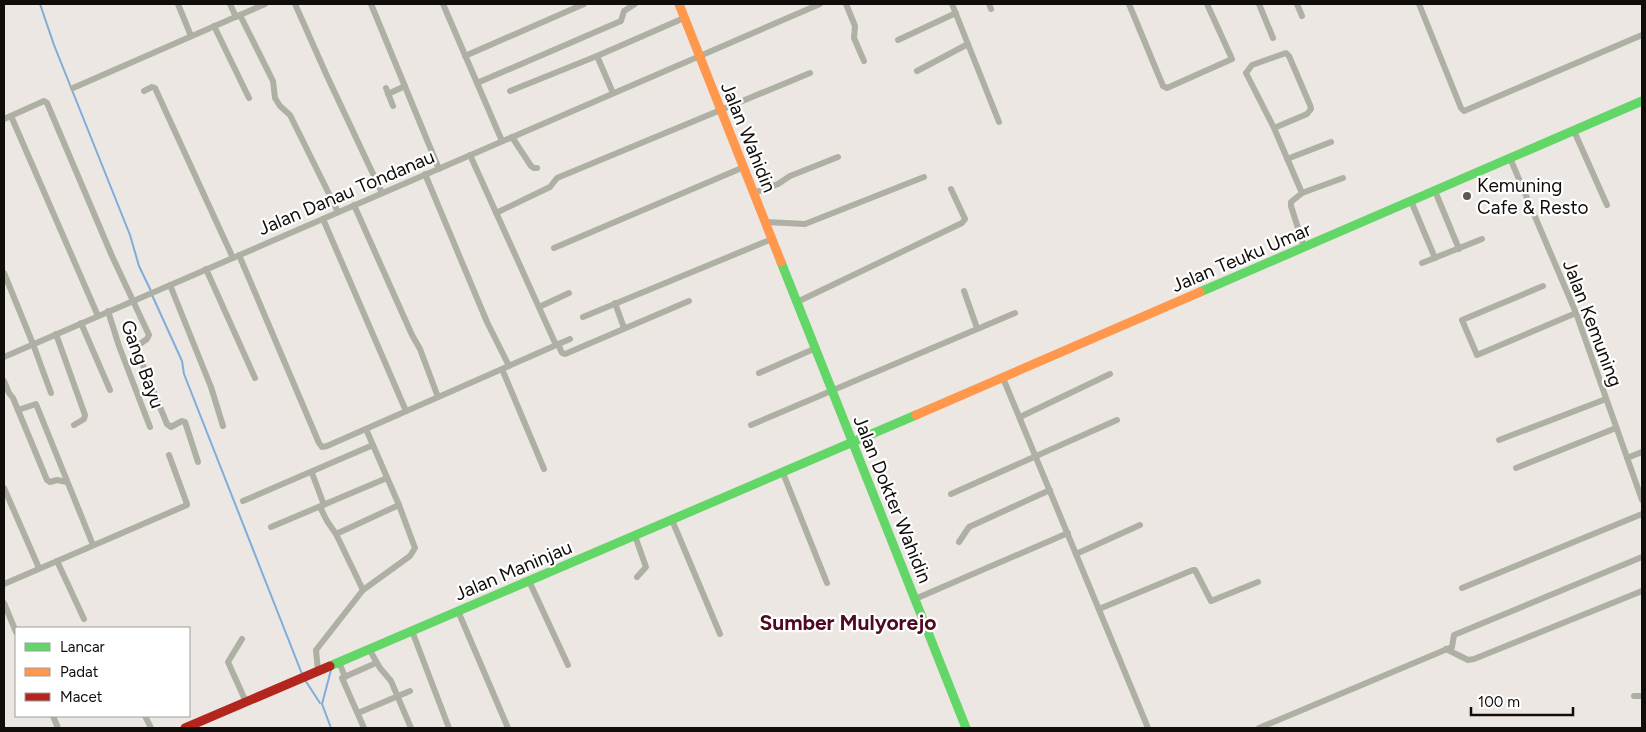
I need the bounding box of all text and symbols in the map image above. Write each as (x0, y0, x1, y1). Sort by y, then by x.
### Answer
street label: Jalan Wahidin (716, 79, 781, 196)
street label: Jalan Danau Tondanau (254, 145, 438, 240)
place label: Kemuning Cafe & Resto (1477, 174, 1589, 219)
marker: Kemuning Cafe & Resto (1461, 190, 1473, 202)
street label: Jalan Teuku Umar (1168, 218, 1315, 297)
street label: Jalan Kemuning (1558, 257, 1627, 390)
street label: Gang Bayu (116, 317, 169, 411)
street label: Jalan Dokter Wahidin (848, 412, 937, 586)
street label: Jalan Maninjau (451, 535, 575, 606)
district label: Sumber Mulyorejo (759, 610, 937, 635)
legend (15, 627, 190, 717)
text: Lancar (60, 638, 105, 656)
text: Padat (60, 663, 99, 681)
scale bar (1471, 684, 1574, 716)
text: Macet (60, 688, 103, 706)
text: 100 m (1478, 693, 1520, 711)

